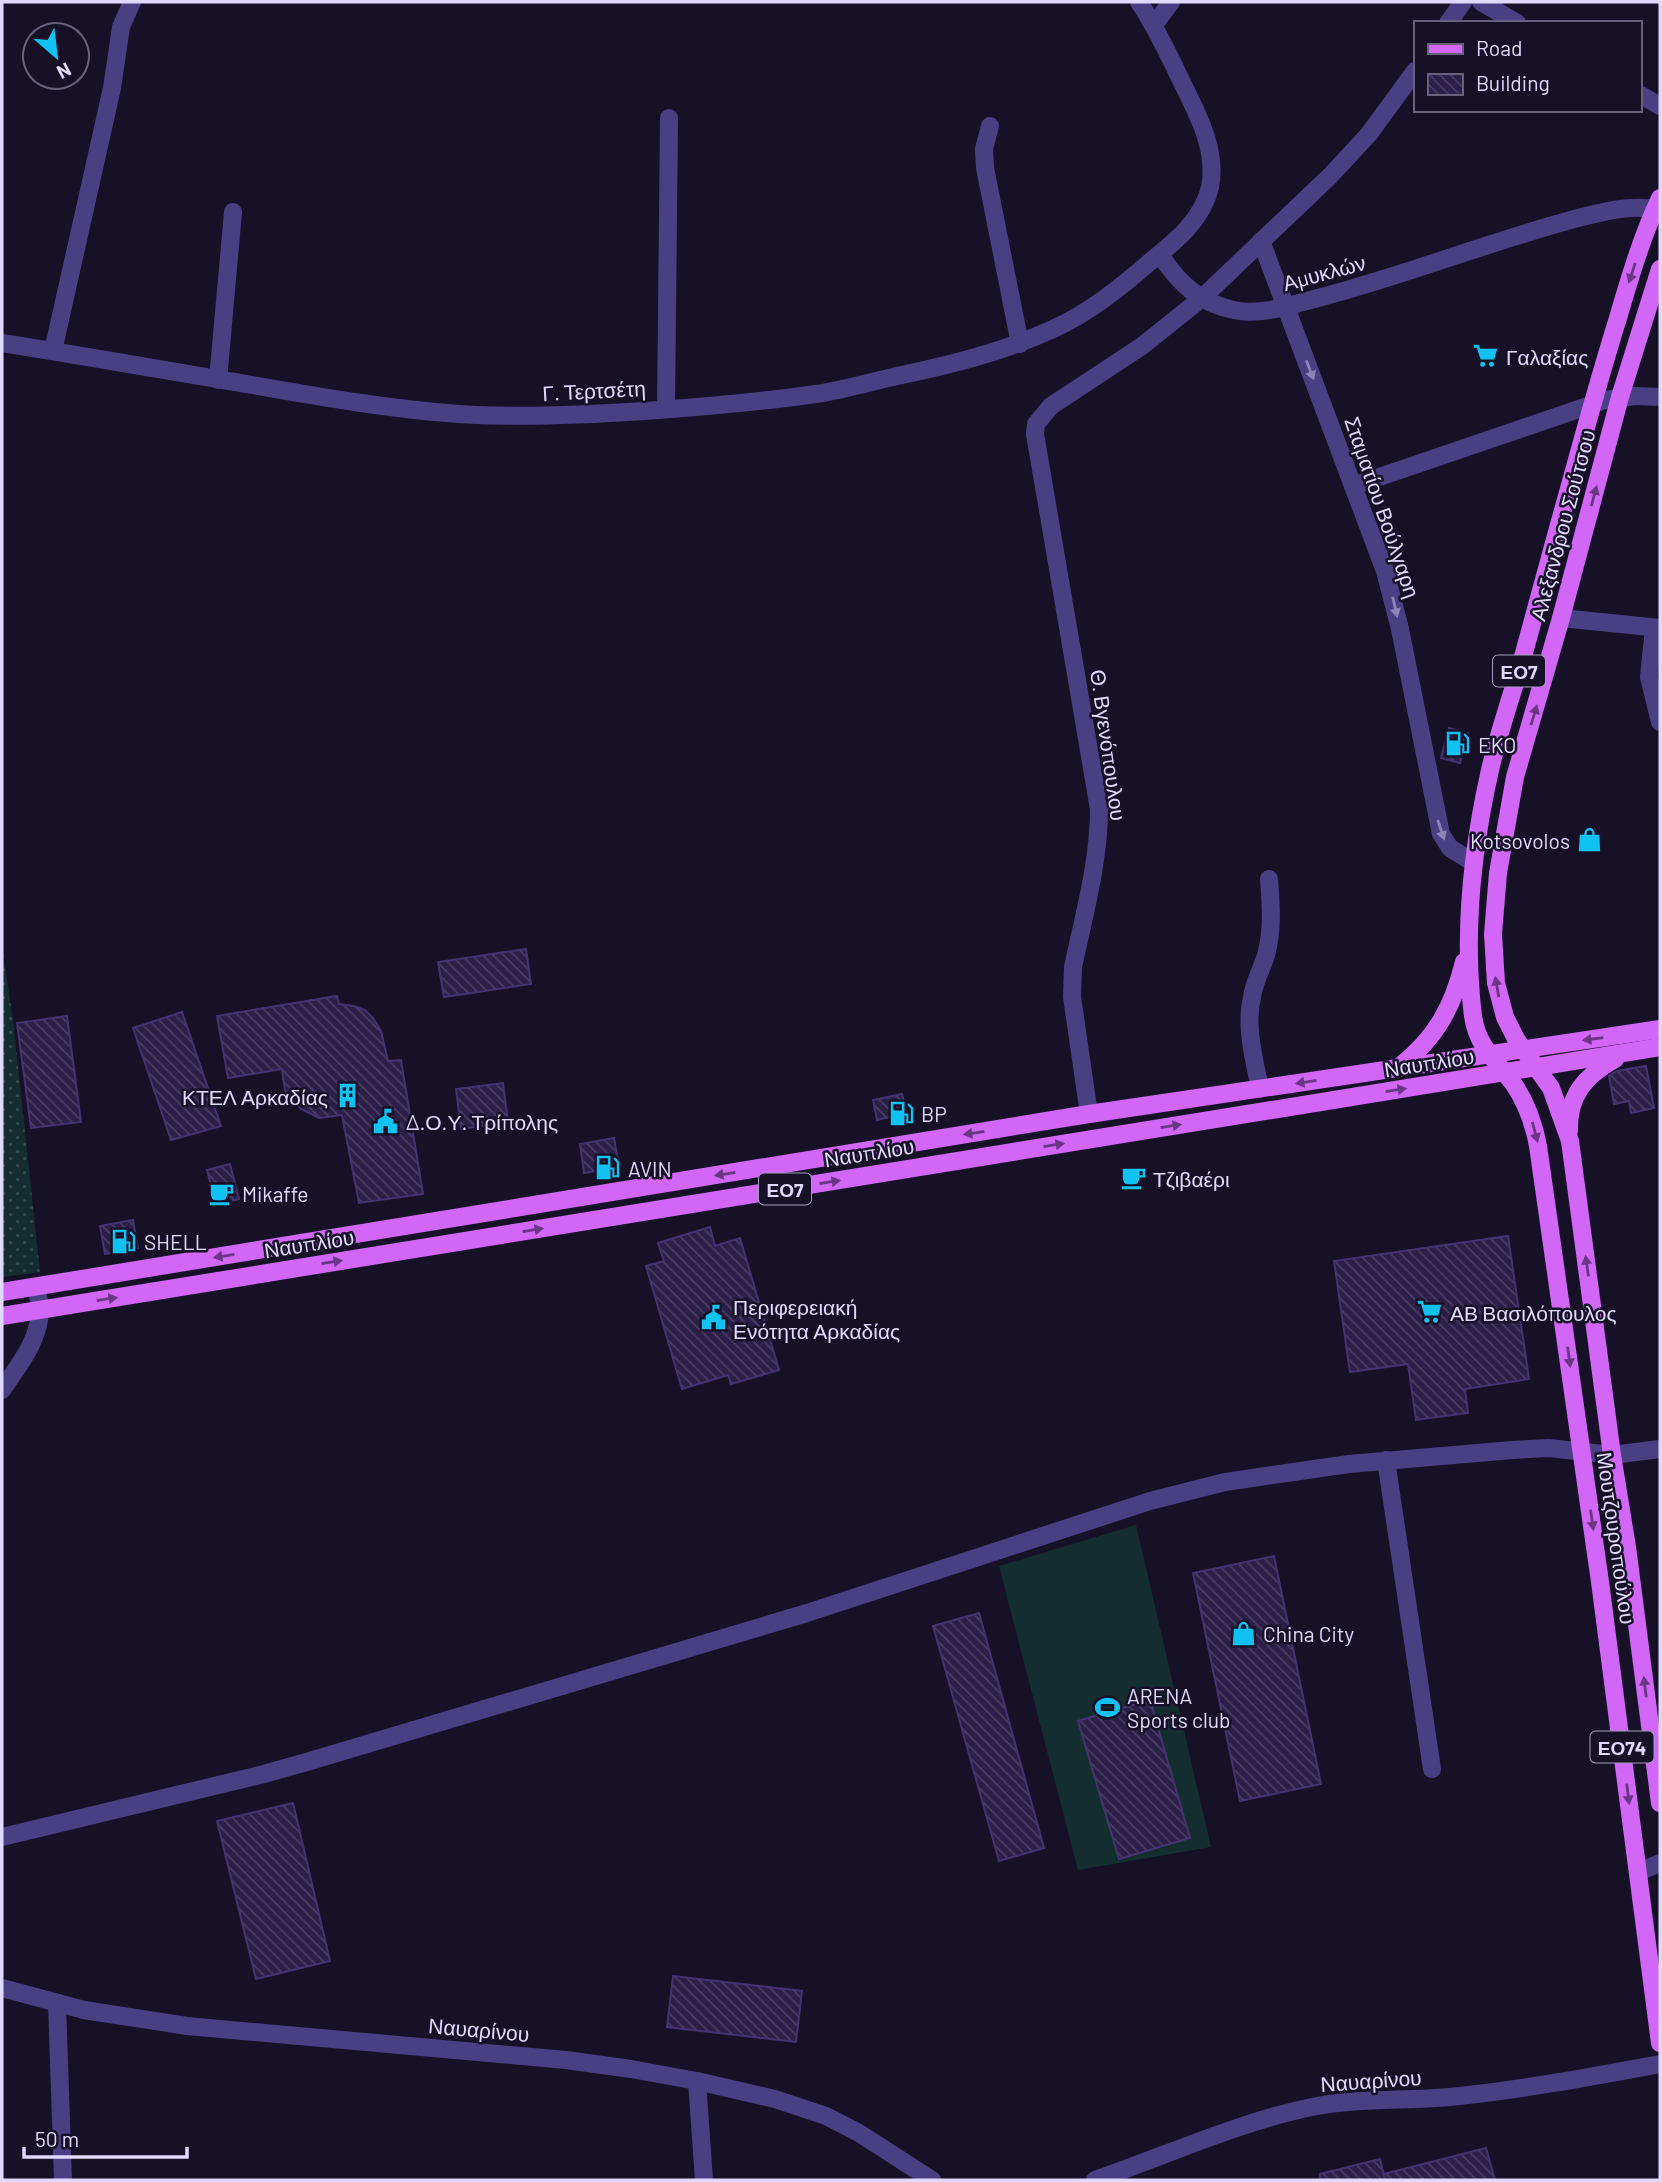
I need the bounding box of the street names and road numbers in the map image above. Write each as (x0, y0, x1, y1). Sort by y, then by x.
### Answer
street label: Αμυκλών (1280, 249, 1368, 295)
street label: Γ. Τερτσέτη (542, 375, 646, 405)
street label: Σταματίου Βούλγαρη (1340, 413, 1426, 601)
street label: Αλεξανδρου Σούτσου (1524, 427, 1600, 623)
road number: ΕΟ7 (1493, 656, 1545, 686)
street label: Θ. Βγενόπουλου (1086, 668, 1132, 822)
street label: Ναυπλίου (1382, 1043, 1476, 1081)
street label: Ναυπλίου (822, 1133, 916, 1171)
road number: ΕΟ7 (759, 1174, 811, 1204)
street label: Ναυπλίου (262, 1224, 356, 1262)
street label: Μουτζουροπούλου (1593, 1450, 1641, 1626)
road number: ΕΟ74 (1590, 1732, 1654, 1763)
street label: Ναυαρίνου (427, 2012, 531, 2046)
street label: Ναυαρίνου (1320, 2064, 1422, 2096)

